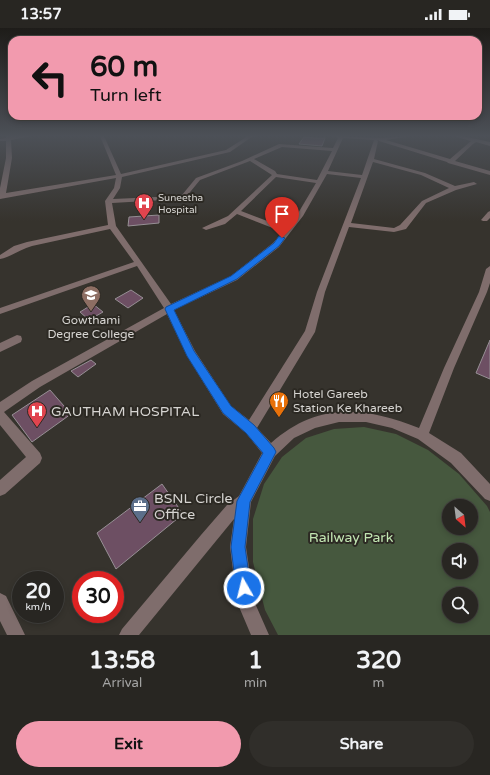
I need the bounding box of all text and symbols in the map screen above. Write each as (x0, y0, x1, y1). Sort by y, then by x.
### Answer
text: 13:57 (20, 5, 62, 23)
text: 60 m (90, 50, 158, 84)
icon: left (24, 52, 76, 104)
text: Turn left (90, 84, 162, 106)
hospital icon: Suneetha Hospital (133, 192, 155, 220)
place label: Suneetha Hospital (158, 192, 203, 216)
pin (265, 197, 299, 238)
icon: arrive (271, 203, 293, 225)
school or university icon: Gowthami Degree College (80, 284, 102, 312)
place label: Gowthami Degree College (48, 313, 135, 341)
place label: Hotel Gareeb Station Ke Khareeb (293, 387, 402, 415)
restaurant icon: Hotel Gareeb Station Ke Khareeb (268, 390, 290, 418)
hospital icon: GAUTHAM HOSPITAL (26, 400, 48, 428)
place label: GAUTHAM HOSPITAL (51, 403, 199, 420)
place label: BSNL Circle Office (154, 490, 233, 523)
office icon: BSNL Circle Office (129, 495, 151, 523)
north arrow (442, 499, 478, 535)
map controls (442, 499, 478, 623)
park label: Railway Park (309, 529, 394, 546)
button: sound (442, 543, 478, 579)
position arrow (223, 567, 265, 609)
speed limit sign: 30 (72, 571, 124, 623)
text: 20 (25, 580, 51, 604)
button: search (442, 587, 478, 623)
text: km/h (25, 601, 51, 613)
text: 13:58 (89, 646, 155, 675)
text: 1 (248, 646, 263, 675)
text: 320 (356, 646, 401, 675)
text: Arrival (102, 675, 142, 691)
text: min (244, 675, 267, 691)
text: m (373, 675, 385, 691)
button: Exit (16, 721, 241, 767)
button: Share (249, 721, 474, 767)

